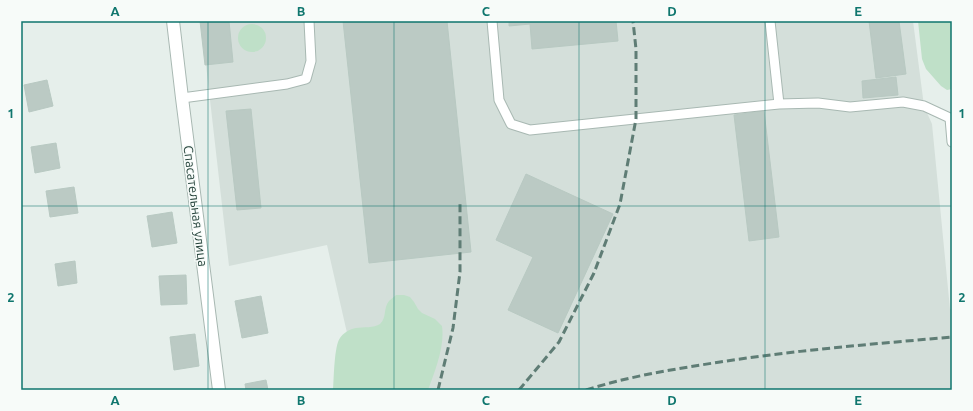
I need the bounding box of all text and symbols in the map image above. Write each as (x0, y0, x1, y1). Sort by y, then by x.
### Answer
text: A (110, 4, 120, 18)
text: B (297, 4, 306, 18)
text: C (482, 4, 491, 18)
text: D (667, 4, 677, 18)
text: E (854, 4, 862, 18)
text: 1 (7, 106, 15, 120)
text: 1 (958, 106, 966, 120)
street label: Спасательная улица (182, 145, 210, 267)
text: 2 (7, 290, 15, 304)
text: 2 (958, 290, 966, 304)
text: A (110, 393, 120, 407)
text: B (297, 393, 306, 407)
text: C (482, 393, 491, 407)
text: D (667, 393, 677, 407)
text: E (854, 393, 862, 407)

